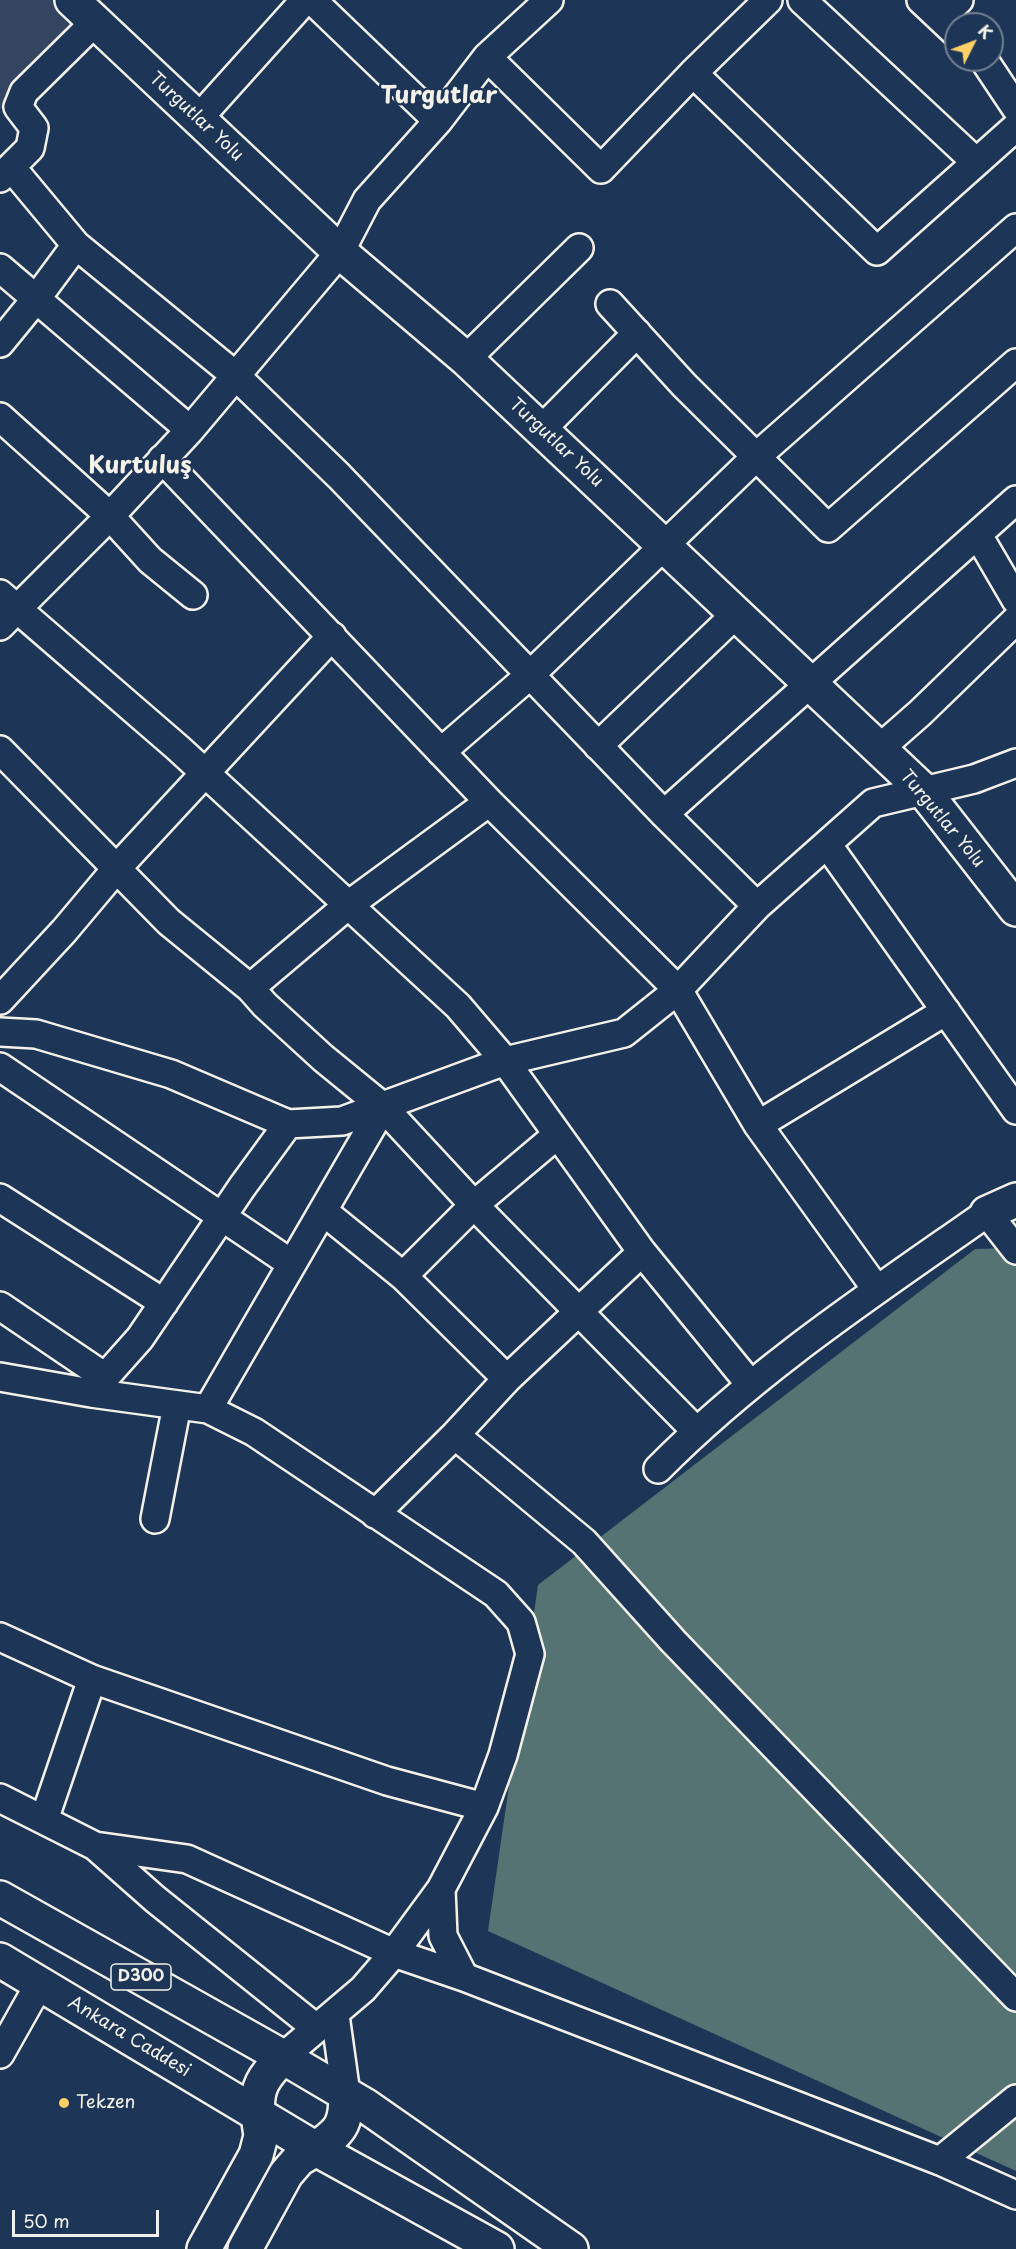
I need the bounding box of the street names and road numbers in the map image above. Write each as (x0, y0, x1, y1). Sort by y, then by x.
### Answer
street label: Turgutlar Yolu (145, 68, 247, 166)
street label: Turgutlar Yolu (505, 394, 607, 492)
street label: Turgutlar Yolu (895, 766, 989, 872)
road number: D300 (111, 1964, 171, 1990)
street label: Ankara Caddesi (64, 1992, 194, 2082)

